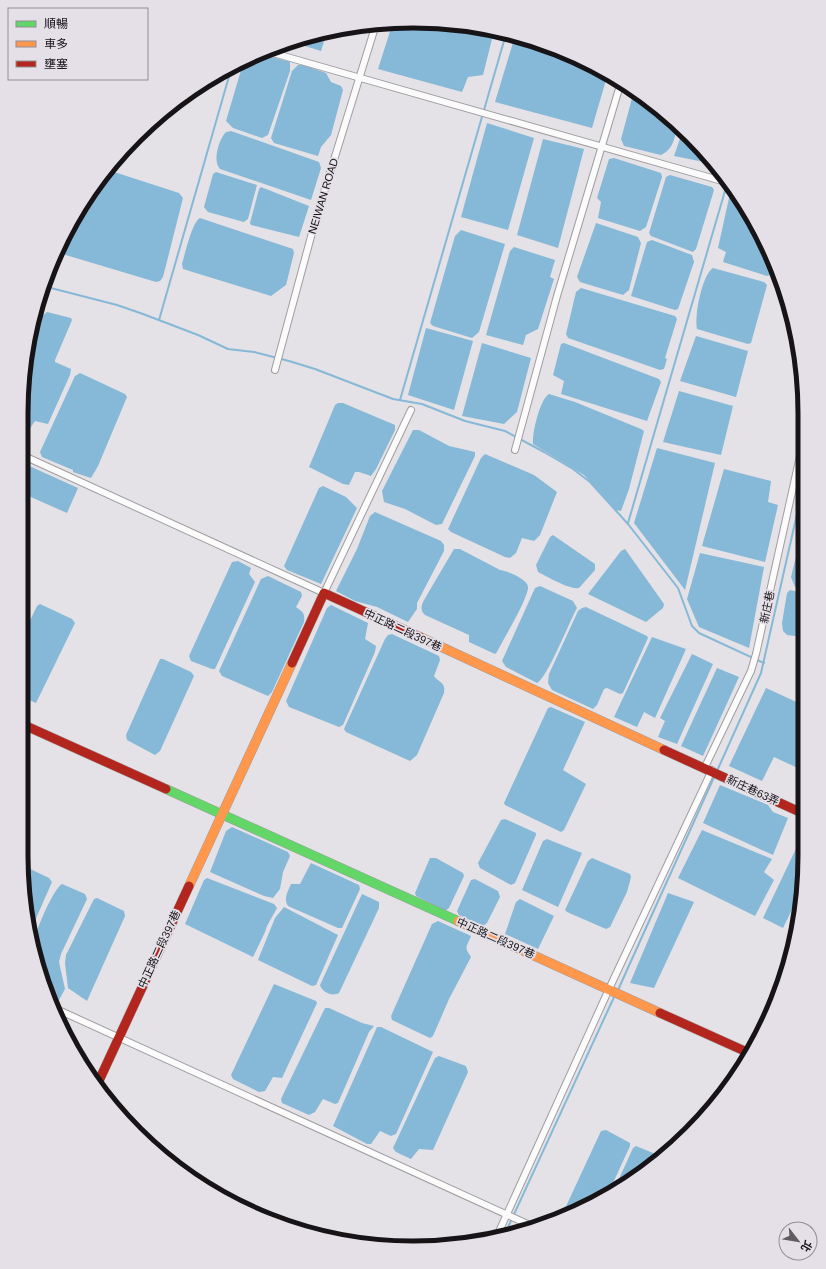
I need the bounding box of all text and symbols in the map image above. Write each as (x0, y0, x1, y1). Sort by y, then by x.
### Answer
legend (8, 8, 148, 80)
text: 順暢 (44, 17, 68, 31)
text: 車多 (44, 37, 68, 51)
text: 壅塞 (44, 57, 68, 71)
street label: NEIWAN ROAD (306, 157, 340, 235)
street label: 新庄巷 (758, 590, 776, 624)
street label: 中正路二段397巷 (362, 607, 444, 653)
street label: 新庄巷63弄 (725, 773, 781, 807)
street label: 中正路二段397巷 (136, 908, 182, 990)
street label: 中正路二段397巷 (455, 915, 537, 961)
north arrow (778, 1221, 818, 1261)
text: 北 (799, 1238, 815, 1254)

